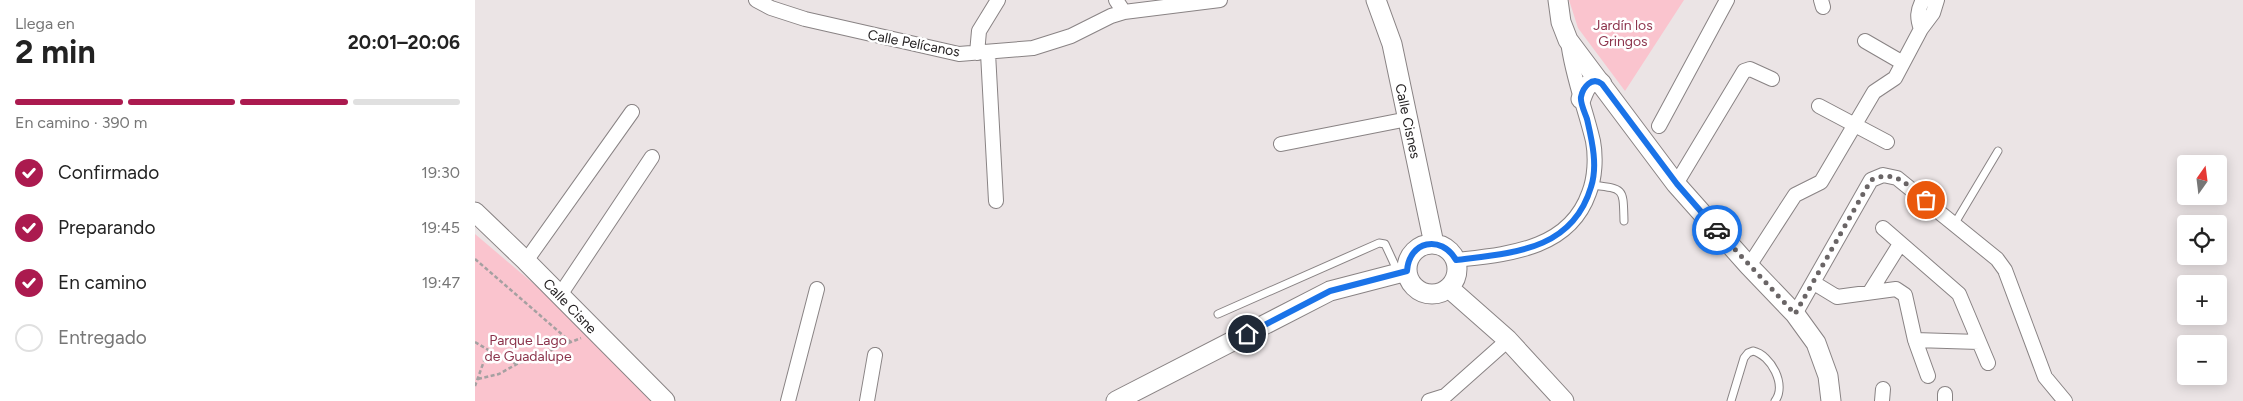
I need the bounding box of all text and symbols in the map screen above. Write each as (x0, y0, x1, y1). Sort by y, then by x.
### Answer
text: Llega en (15, 14, 75, 33)
park label: Jardín los Gringos (1593, 17, 1653, 50)
street label: Calle Pelícanos (866, 26, 961, 61)
text: 20:01–20:06 (348, 31, 460, 54)
text: 2 min (15, 33, 96, 71)
street label: Calle Cisnes (1391, 82, 1424, 160)
text: En camino · 390 m (15, 113, 147, 132)
north arrow (2177, 155, 2227, 205)
map controls (2177, 155, 2227, 385)
icon: check (15, 159, 43, 187)
text: Confirmado (58, 161, 159, 184)
text: 19:30 (421, 163, 460, 182)
pin (1905, 179, 1947, 221)
icon: bag (1912, 186, 1940, 214)
courier (1692, 205, 1742, 255)
icon: check (15, 214, 43, 242)
button: locate (2177, 215, 2227, 265)
text: Preparando (58, 216, 156, 239)
icon: car (1703, 216, 1731, 244)
text: 19:45 (421, 218, 460, 237)
icon: check (15, 269, 43, 297)
text: En camino (58, 271, 147, 294)
text: 19:47 (422, 273, 460, 292)
street label: Calle Cisne (539, 275, 600, 338)
button: + (2177, 275, 2227, 325)
pin (1226, 313, 1268, 355)
icon: home (1233, 320, 1261, 348)
text: Entregado (58, 326, 147, 349)
park label: Parque Lago de Guadalupe (484, 332, 572, 365)
button: − (2177, 335, 2227, 385)

